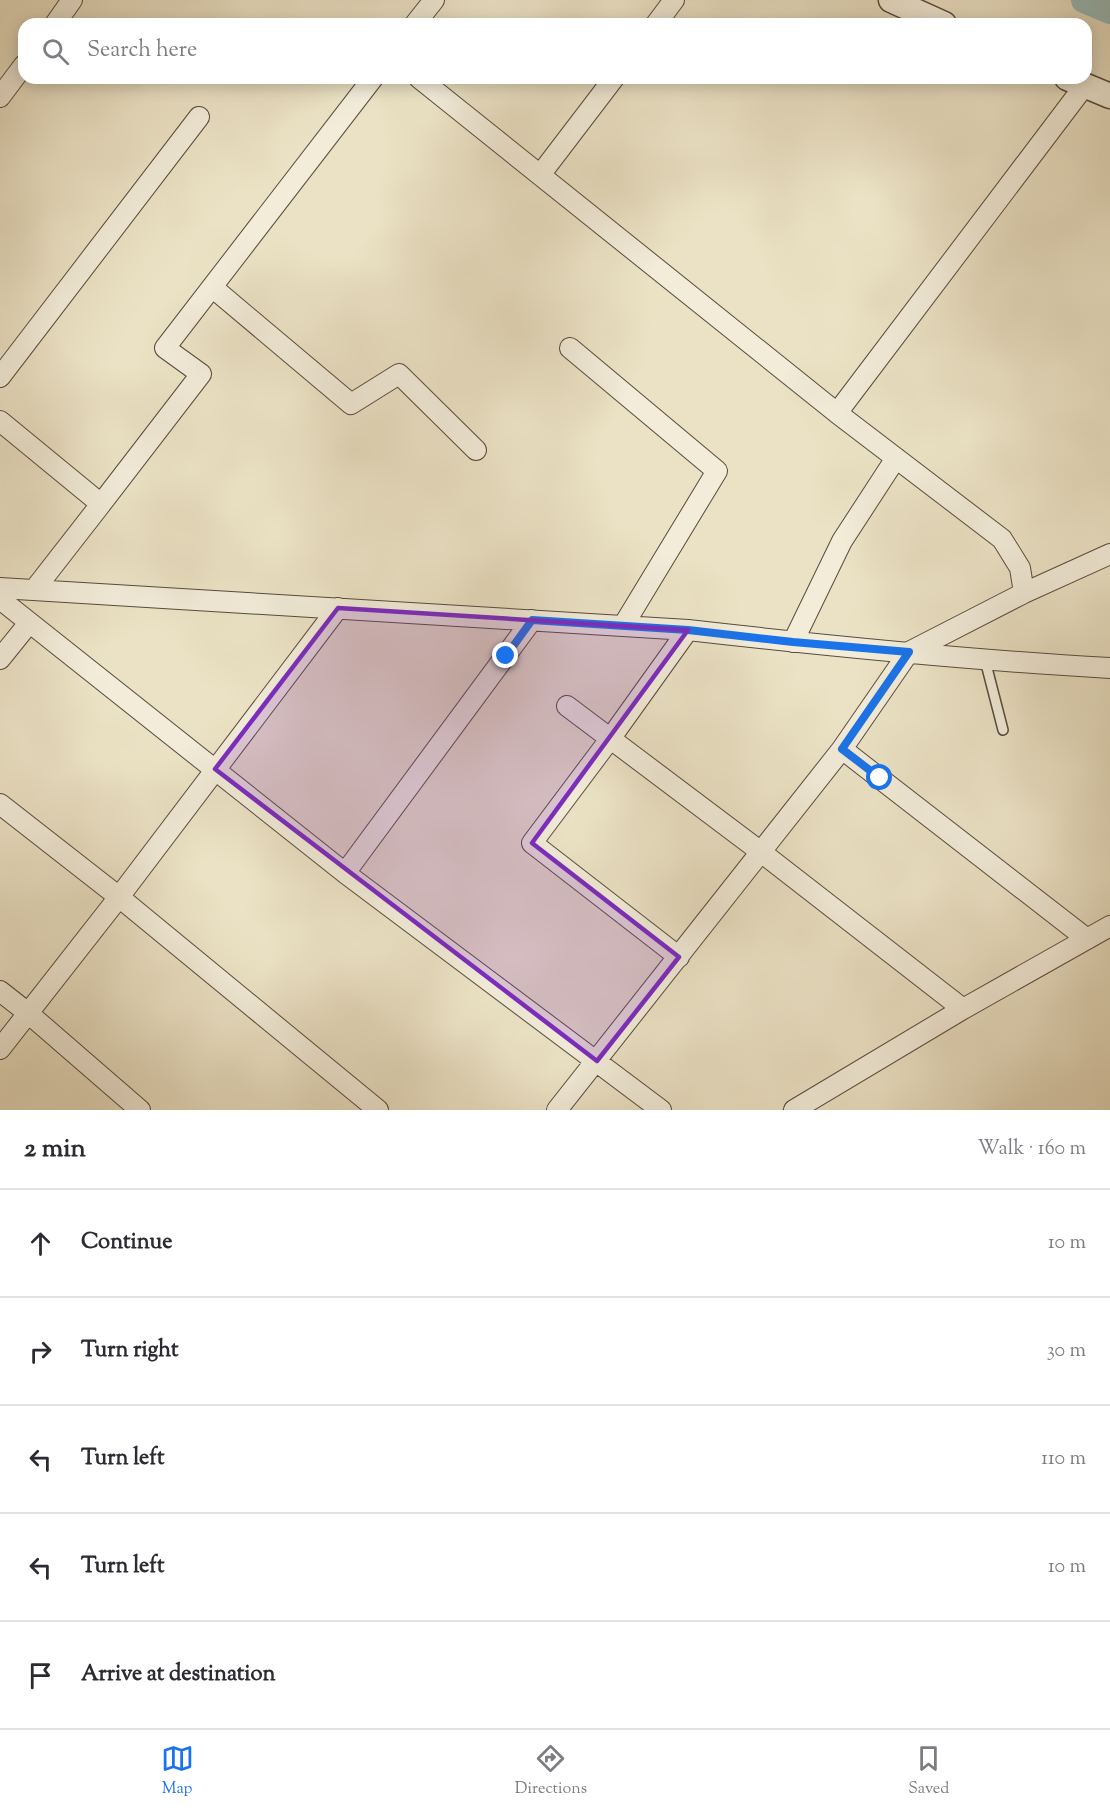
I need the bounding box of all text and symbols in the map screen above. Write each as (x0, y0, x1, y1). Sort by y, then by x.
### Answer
search box (18, 18, 1092, 84)
icon: search (39, 35, 72, 68)
text: Search here (87, 35, 197, 67)
route end (492, 642, 518, 668)
route start (866, 764, 892, 790)
text: 2 min (24, 1131, 86, 1168)
text: Walk · 160 m (977, 1135, 1086, 1164)
icon: ahead (24, 1227, 57, 1260)
text: Continue (81, 1227, 172, 1259)
text: 10 m (1048, 1229, 1086, 1258)
icon: right (24, 1335, 57, 1368)
text: Turn right (81, 1335, 178, 1367)
text: 30 m (1047, 1337, 1086, 1366)
icon: left (24, 1443, 57, 1476)
text: Turn left (81, 1443, 164, 1475)
text: 110 m (1041, 1445, 1086, 1474)
icon: left (24, 1551, 57, 1584)
text: Turn left (81, 1551, 164, 1583)
text: 10 m (1048, 1553, 1086, 1582)
icon: arrive (24, 1659, 57, 1692)
text: Arrive at destination (81, 1659, 276, 1691)
tab: Map (161, 1742, 194, 1801)
tab: Directions (515, 1742, 587, 1801)
tab: Saved (908, 1742, 949, 1801)

